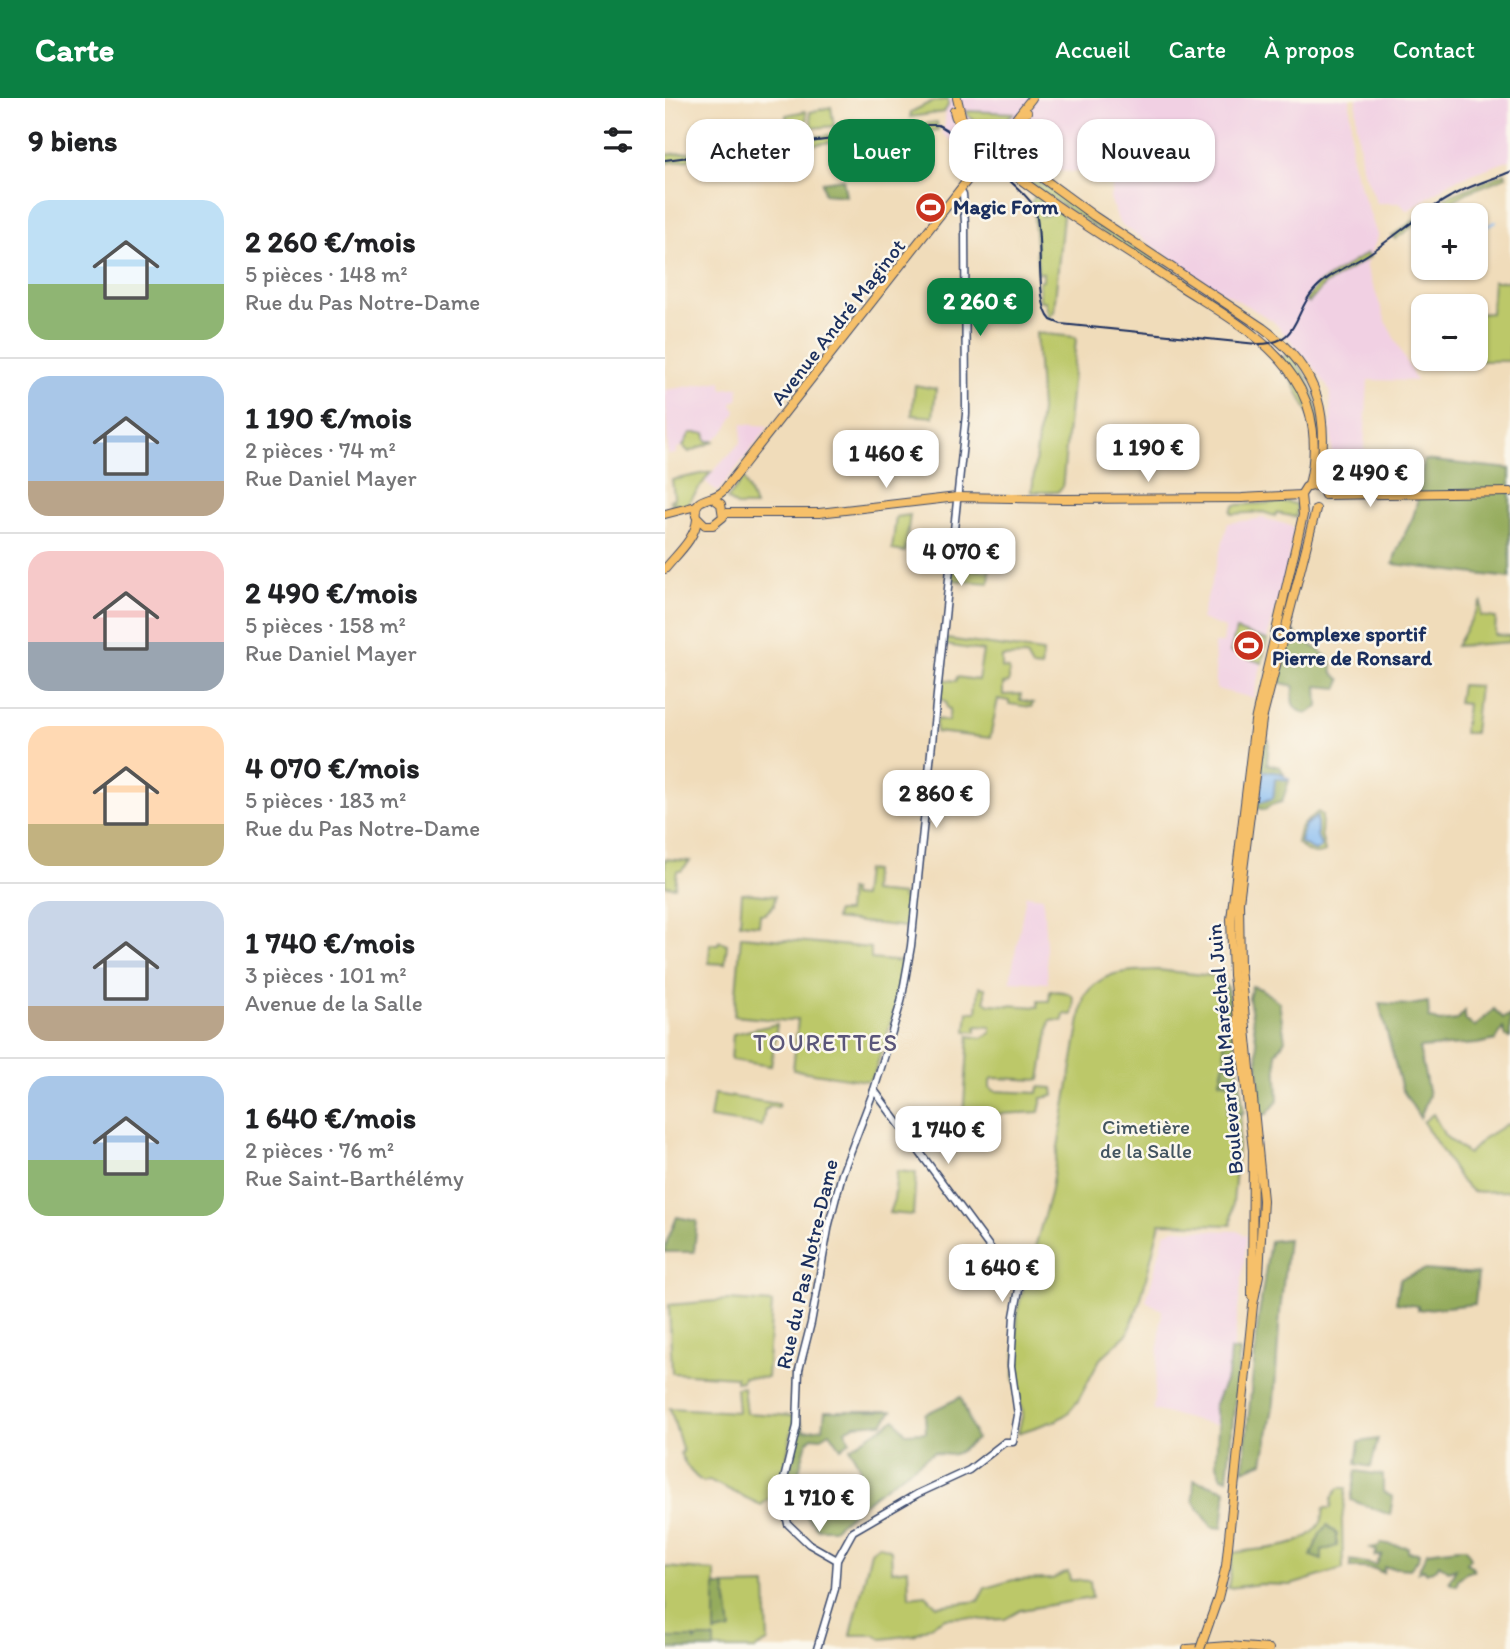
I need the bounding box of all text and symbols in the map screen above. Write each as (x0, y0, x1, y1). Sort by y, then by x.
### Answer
text: Carte (35, 30, 115, 69)
text: Accueil (1055, 35, 1130, 64)
text: Carte (1168, 35, 1226, 64)
text: À propos (1264, 35, 1355, 64)
text: Contact (1393, 35, 1475, 64)
chip: Acheter (686, 119, 814, 182)
chip: Louer (828, 119, 935, 182)
chip: Filtres (949, 119, 1063, 182)
chip: Nouveau (1077, 119, 1215, 182)
icon: filters (599, 121, 637, 159)
text: 9 biens (28, 122, 117, 159)
sports icon: Magic Form (913, 190, 947, 224)
place label: Magic Form (953, 194, 1059, 220)
map controls (1411, 203, 1488, 371)
button: + (1411, 203, 1488, 280)
text: 2 260 €/mois (245, 223, 416, 260)
icon: home (84, 228, 168, 312)
street label: Avenue André Maginot (765, 234, 910, 410)
text: 5 pièces · 148 m² (245, 260, 408, 288)
pin: 2 260 € (915, 278, 1045, 338)
text: 2 260 € (943, 287, 1017, 315)
text: Rue du Pas Notre-Dame (245, 288, 480, 316)
button: − (1411, 294, 1488, 371)
text: 1 190 €/mois (245, 399, 412, 436)
icon: home (84, 404, 168, 488)
pin: 1 190 € (1083, 424, 1213, 484)
pin: 1 460 € (821, 430, 951, 490)
text: 1 190 € (1112, 433, 1184, 461)
text: 2 pièces · 74 m² (245, 436, 396, 464)
text: 1 460 € (849, 439, 923, 467)
pin: 2 490 € (1305, 450, 1435, 509)
text: 2 490 € (1332, 458, 1408, 486)
text: Rue Daniel Mayer (245, 464, 417, 492)
pin: 4 070 € (896, 528, 1026, 588)
text: 4 070 € (922, 537, 1000, 565)
text: 2 490 €/mois (245, 574, 418, 611)
icon: home (84, 579, 168, 663)
text: 5 pièces · 158 m² (245, 611, 406, 639)
place label: Complexe sportif Pierre de Ronsard (1272, 621, 1432, 670)
sports icon: Complexe sportif Pierre de Ronsard (1232, 629, 1266, 663)
text: Rue Daniel Mayer (245, 639, 417, 667)
text: 4 070 €/mois (245, 749, 420, 786)
icon: home (84, 754, 168, 838)
pin: 2 860 € (871, 770, 1001, 830)
text: 2 860 € (899, 779, 973, 807)
text: 5 pièces · 183 m² (245, 786, 406, 814)
text: Rue du Pas Notre-Dame (245, 814, 480, 842)
street label: Boulevard du Maréchal Juin (1201, 923, 1248, 1175)
text: 1 740 €/mois (245, 924, 415, 961)
icon: home (84, 929, 168, 1013)
text: 3 pièces · 101 m² (245, 961, 407, 989)
text: Avenue de la Salle (245, 989, 423, 1017)
district label: TOURETTES (753, 1028, 899, 1057)
text: 1 640 €/mois (245, 1099, 416, 1136)
icon: home (84, 1104, 168, 1188)
pin: 1 740 € (883, 1107, 1013, 1166)
park label: Cimetière de la Salle (1100, 1114, 1192, 1163)
text: 1 740 € (911, 1115, 985, 1143)
text: 2 pièces · 76 m² (245, 1136, 394, 1164)
street label: Rue du Pas Notre-Dame (770, 1156, 843, 1371)
text: Rue Saint-Barthélémy (245, 1164, 464, 1192)
pin: 1 640 € (937, 1244, 1067, 1304)
text: 1 640 € (965, 1253, 1039, 1281)
pin: 1 710 € (754, 1474, 884, 1534)
text: 1 710 € (784, 1483, 854, 1511)

